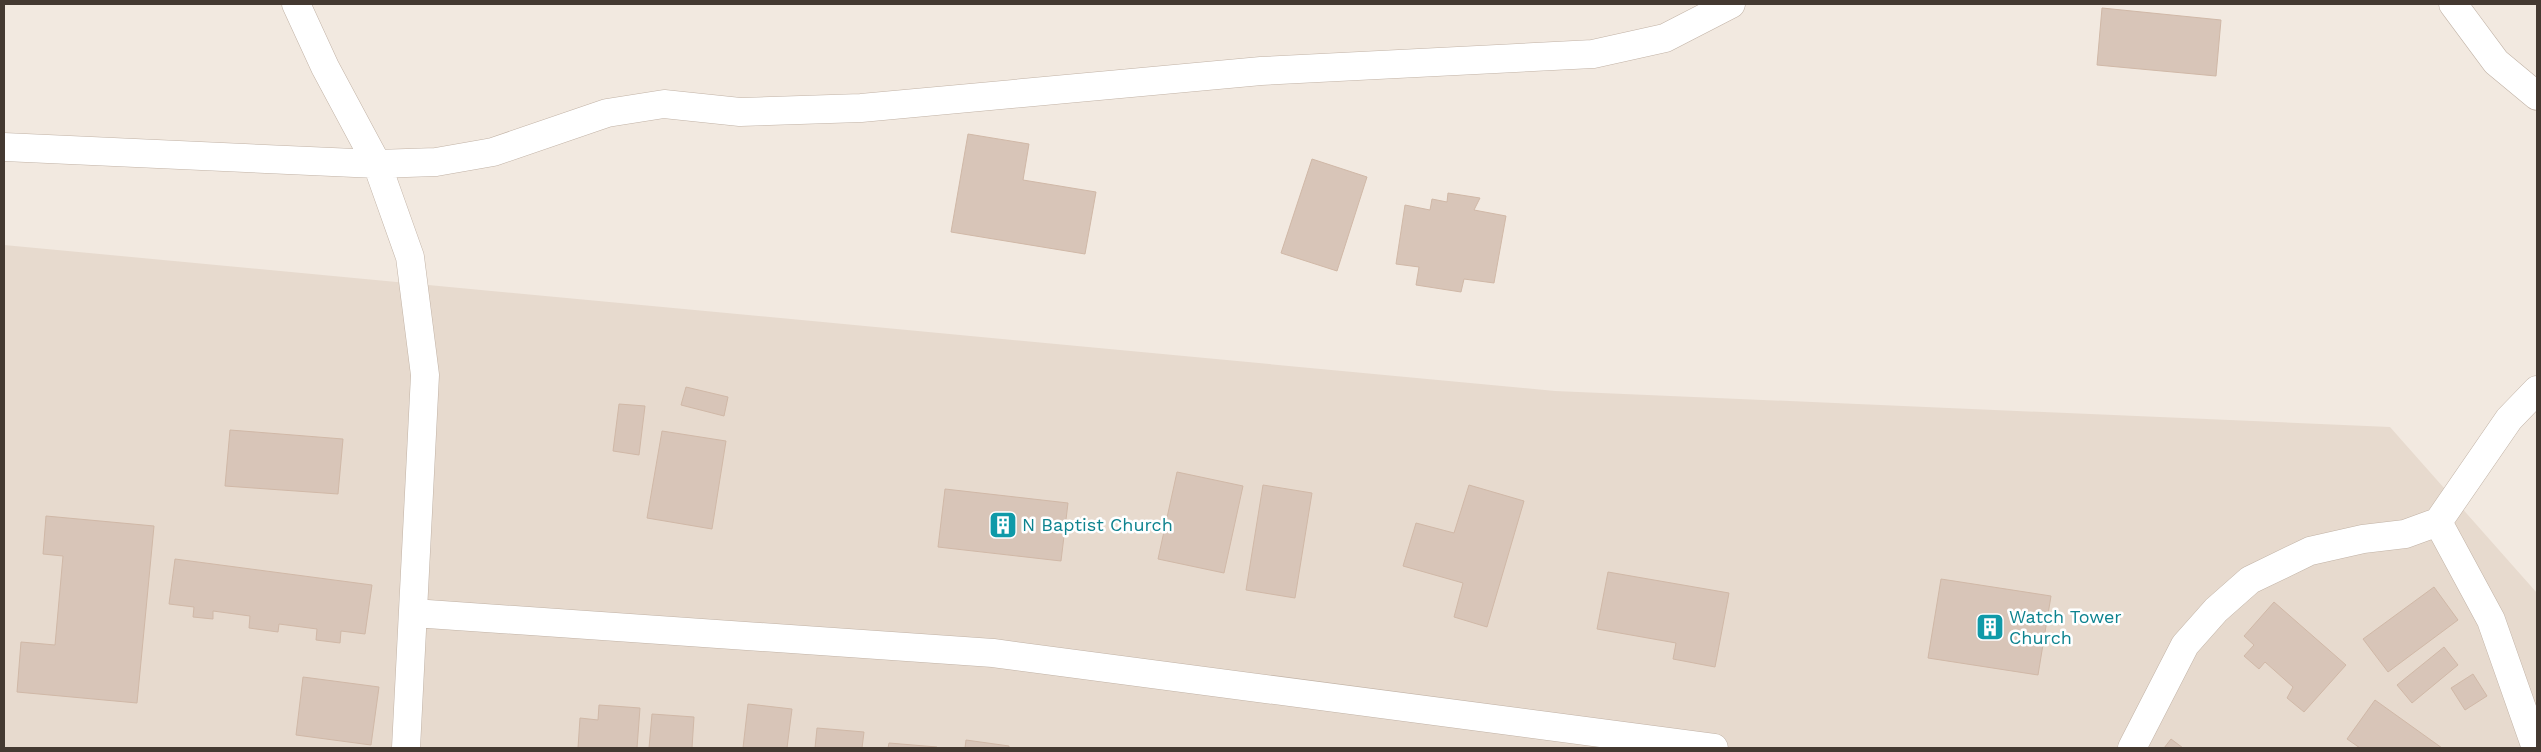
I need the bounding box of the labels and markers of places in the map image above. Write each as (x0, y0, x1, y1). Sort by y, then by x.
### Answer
building icon: N Baptist Church (988, 510, 1018, 540)
place label: N Baptist Church (1022, 514, 1173, 535)
place label: Watch Tower Church (2009, 606, 2122, 648)
building icon: Watch Tower Church (1975, 612, 2005, 642)

